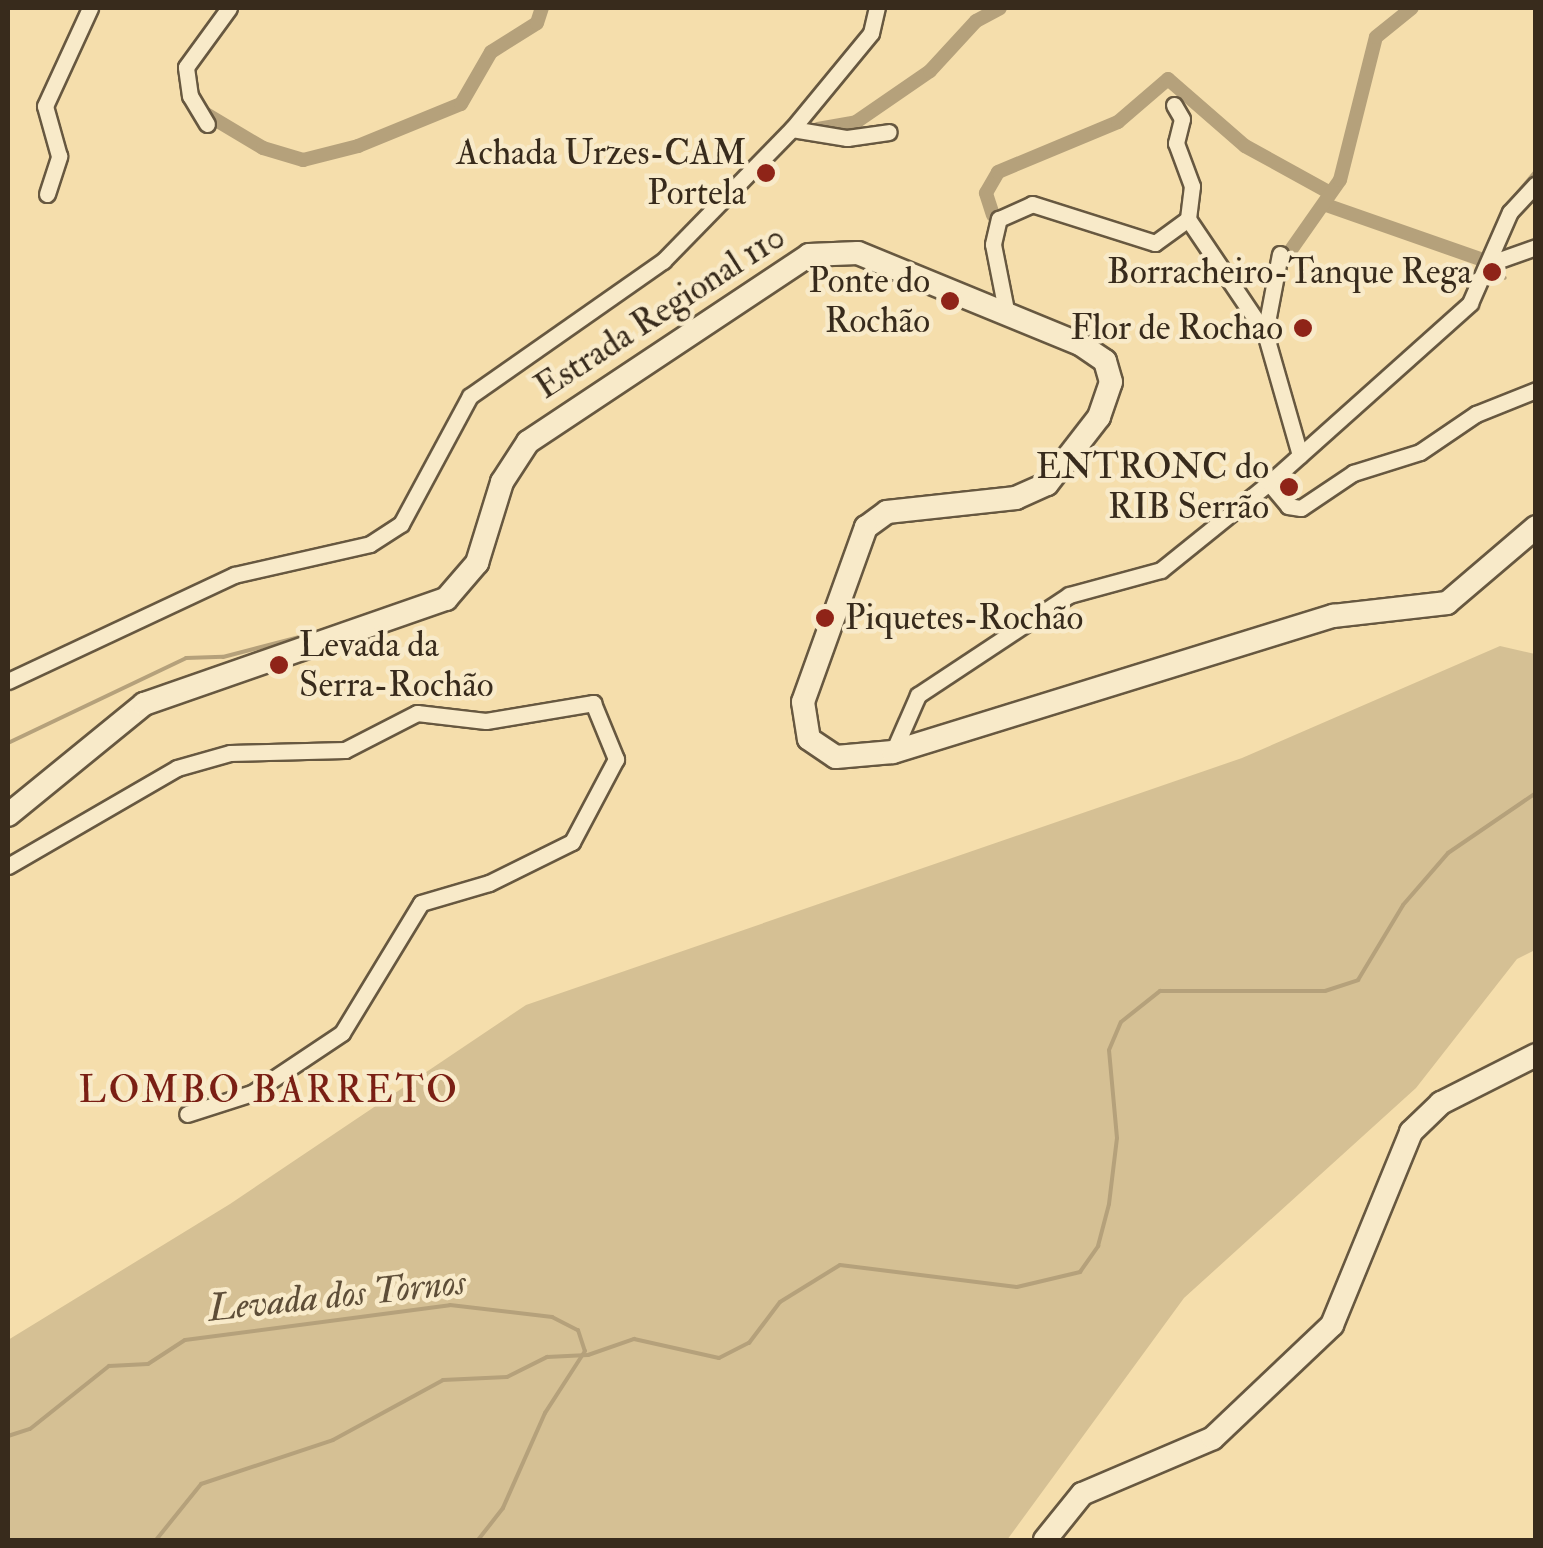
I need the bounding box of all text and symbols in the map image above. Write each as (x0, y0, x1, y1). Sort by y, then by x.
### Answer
place label: Achada Urzes-CAM Portela (456, 132, 746, 214)
marker: Achada Urzes-CAM Portela (755, 162, 777, 184)
street label: Estrada Regional 110 (527, 216, 793, 408)
place label: Borracheiro-Tanque Rega (1107, 251, 1472, 293)
place label: Ponte do Rochão (808, 260, 930, 342)
marker: Borracheiro-Tanque Rega (1481, 261, 1503, 283)
marker: Ponte do Rochão (939, 290, 961, 312)
place label: Flor de Rochao (1071, 307, 1283, 349)
marker: Flor de Rochao (1292, 317, 1314, 339)
place label: ENTRONC do RIB Serrão (1036, 446, 1269, 528)
marker: ENTRONC do RIB Serrão (1278, 476, 1300, 498)
place label: Piquetes-Rochão (845, 597, 1083, 639)
marker: Piquetes-Rochão (814, 607, 836, 629)
place label: Levada da Serra-Rochão (299, 624, 494, 706)
marker: Levada da Serra-Rochão (268, 654, 290, 676)
district label: LOMBO BARRETO (78, 1068, 460, 1114)
water label: Levada dos Tornos (206, 1260, 468, 1332)

